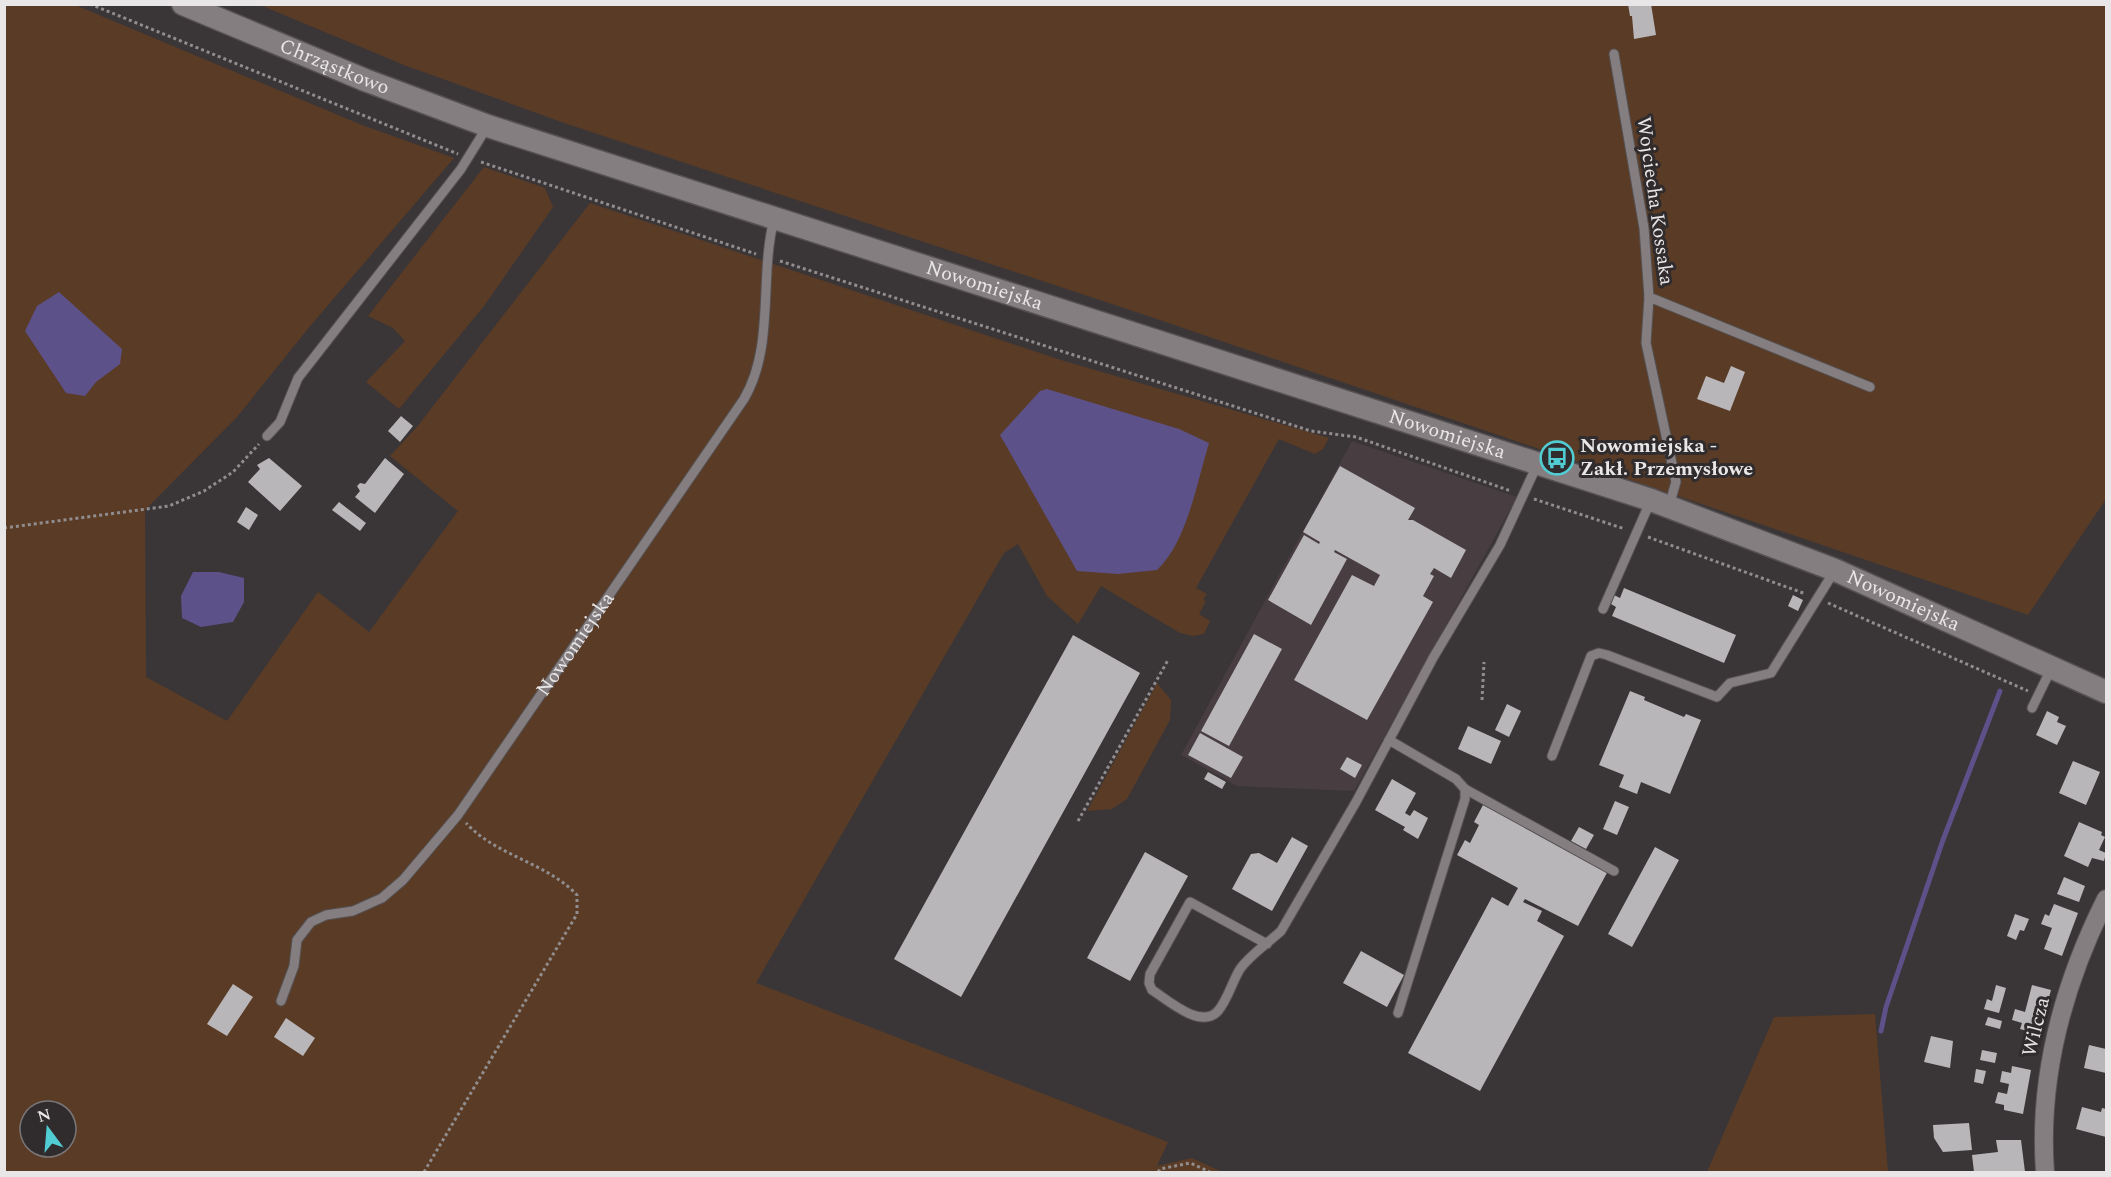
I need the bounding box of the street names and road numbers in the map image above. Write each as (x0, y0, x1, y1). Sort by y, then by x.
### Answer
street label: Chrząstkowo (275, 31, 394, 103)
street label: Wojciecha Kossaka (1628, 115, 1682, 287)
street label: Nowomiejska (922, 253, 1047, 319)
street label: Nowomiejska (1385, 402, 1510, 467)
street label: Nowomiejska (1842, 562, 1965, 639)
street label: Nowomiejska (529, 586, 622, 703)
street label: Wilcza (2014, 994, 2058, 1060)

